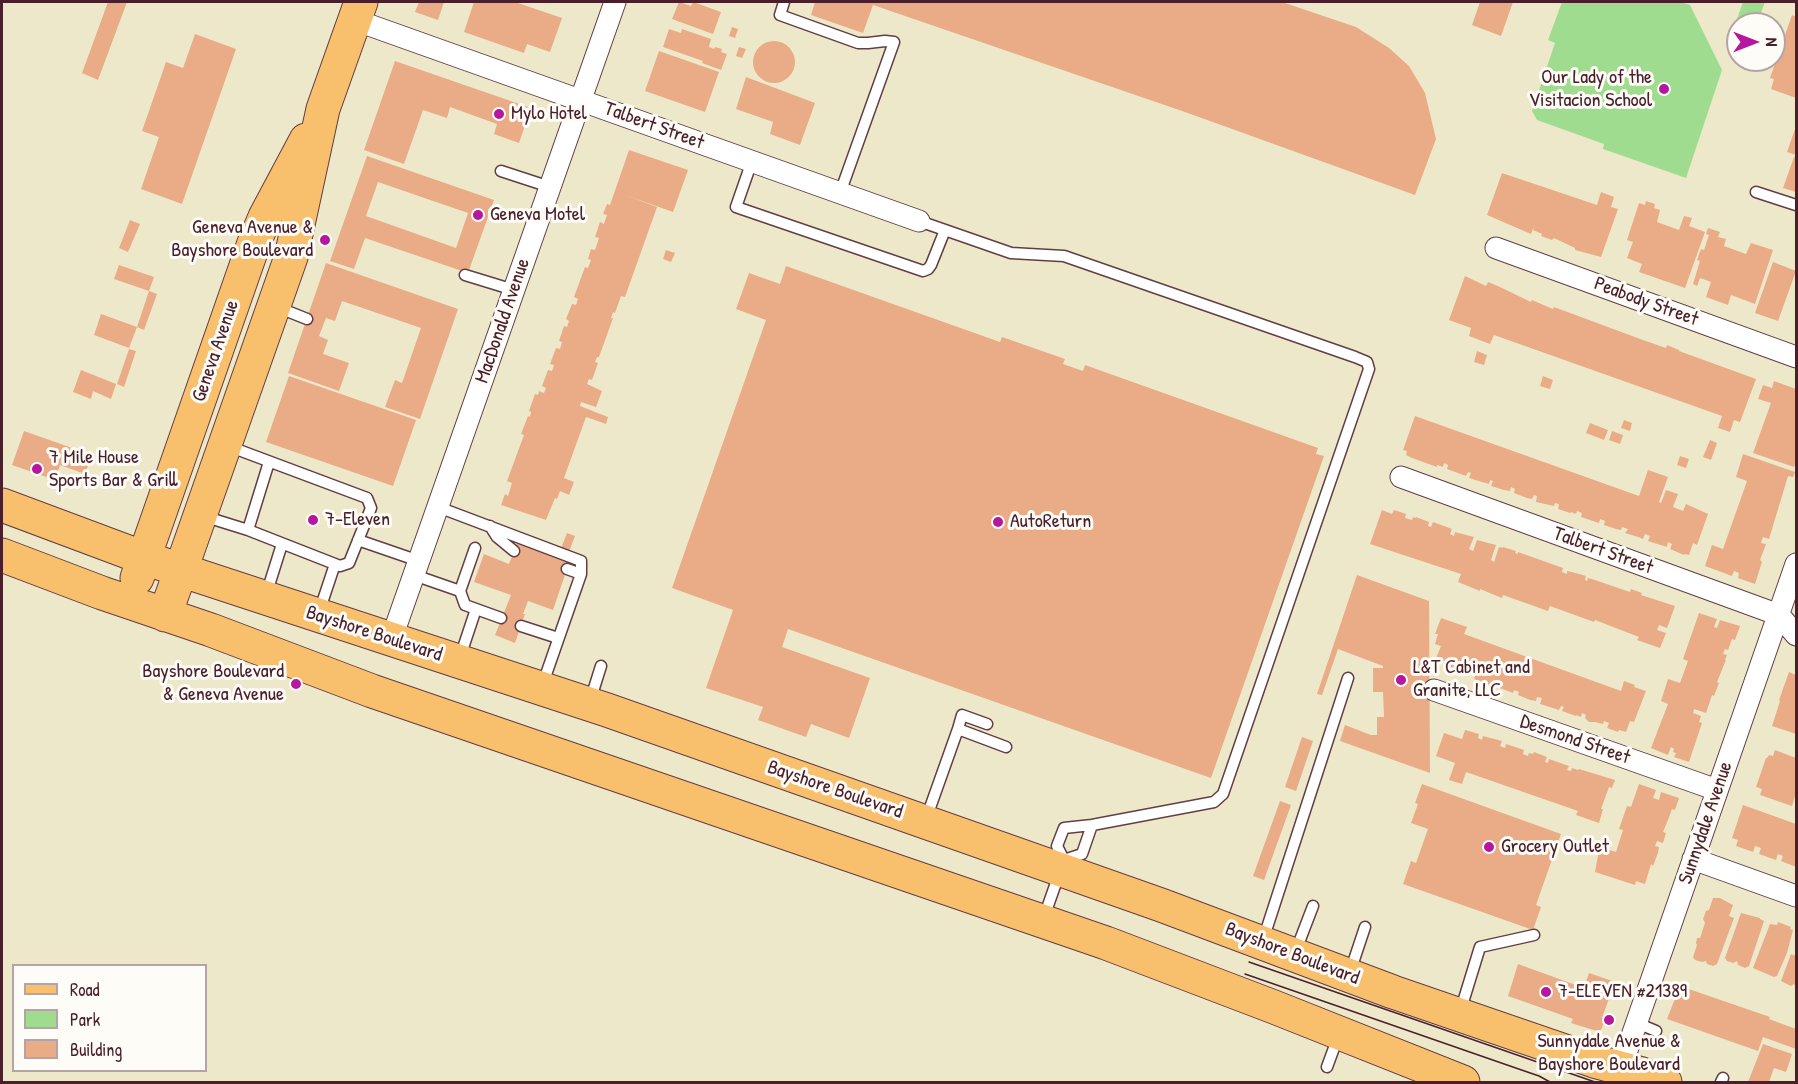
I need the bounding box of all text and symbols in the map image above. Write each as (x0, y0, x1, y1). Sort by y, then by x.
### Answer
north arrow (1726, 12, 1786, 72)
text: N (1761, 38, 1783, 46)
place label: Our Lady of the Visitacion School (1529, 66, 1652, 113)
marker: Our Lady of the Visitacion School (1657, 82, 1671, 96)
street label: Talbert Street (601, 97, 707, 155)
place label: Mylo Hotel (511, 102, 587, 126)
marker: Mylo Hotel (492, 107, 506, 121)
place label: Geneva Motel (490, 203, 585, 227)
marker: Geneva Motel (471, 208, 485, 222)
place label: Geneva Avenue & Bayshore Boulevard (171, 216, 313, 263)
marker: Geneva Avenue & Bayshore Boulevard (318, 233, 332, 247)
street label: MacDonald Avenue (470, 255, 536, 387)
street label: Peabody Street (1591, 272, 1701, 332)
street label: Geneva Avenue (187, 297, 245, 405)
place label: 7 Mile House Sports Bar & Grill (49, 446, 178, 493)
marker: 7 Mile House Sports Bar & Grill (30, 462, 44, 476)
place label: 7-Eleven (325, 508, 390, 532)
place label: AutoReturn (1010, 510, 1091, 534)
marker: 7-Eleven (306, 513, 320, 527)
marker: AutoReturn (991, 515, 1005, 529)
street label: Talbert Street (1550, 522, 1656, 580)
street label: Bayshore Boulevard (303, 601, 445, 667)
place label: L&T Cabinet and Granite, LLC (1413, 656, 1530, 703)
place label: Bayshore Boulevard & Geneva Avenue (142, 660, 284, 707)
marker: L&T Cabinet and Granite, LLC (1394, 673, 1408, 687)
marker: Bayshore Boulevard & Geneva Avenue (289, 677, 303, 691)
street label: Desmond Street (1517, 710, 1633, 770)
street label: Bayshore Boulevard (764, 756, 906, 824)
street label: Sunnydale Avenue (1674, 759, 1738, 887)
place label: Grocery Outlet (1501, 835, 1609, 859)
marker: Grocery Outlet (1482, 840, 1496, 854)
street label: Bayshore Boulevard (1222, 917, 1362, 991)
legend (12, 964, 207, 1072)
text: Road (70, 977, 100, 1002)
place label: 7-ELEVEN #21389 (1558, 980, 1687, 1004)
marker: 7-ELEVEN #21389 (1539, 985, 1553, 999)
text: Park (70, 1007, 100, 1032)
marker: Sunnydale Avenue & Bayshore Boulevard (1602, 1013, 1616, 1027)
place label: Sunnydale Avenue & Bayshore Boulevard (1537, 1030, 1681, 1077)
text: Building (70, 1037, 122, 1062)

